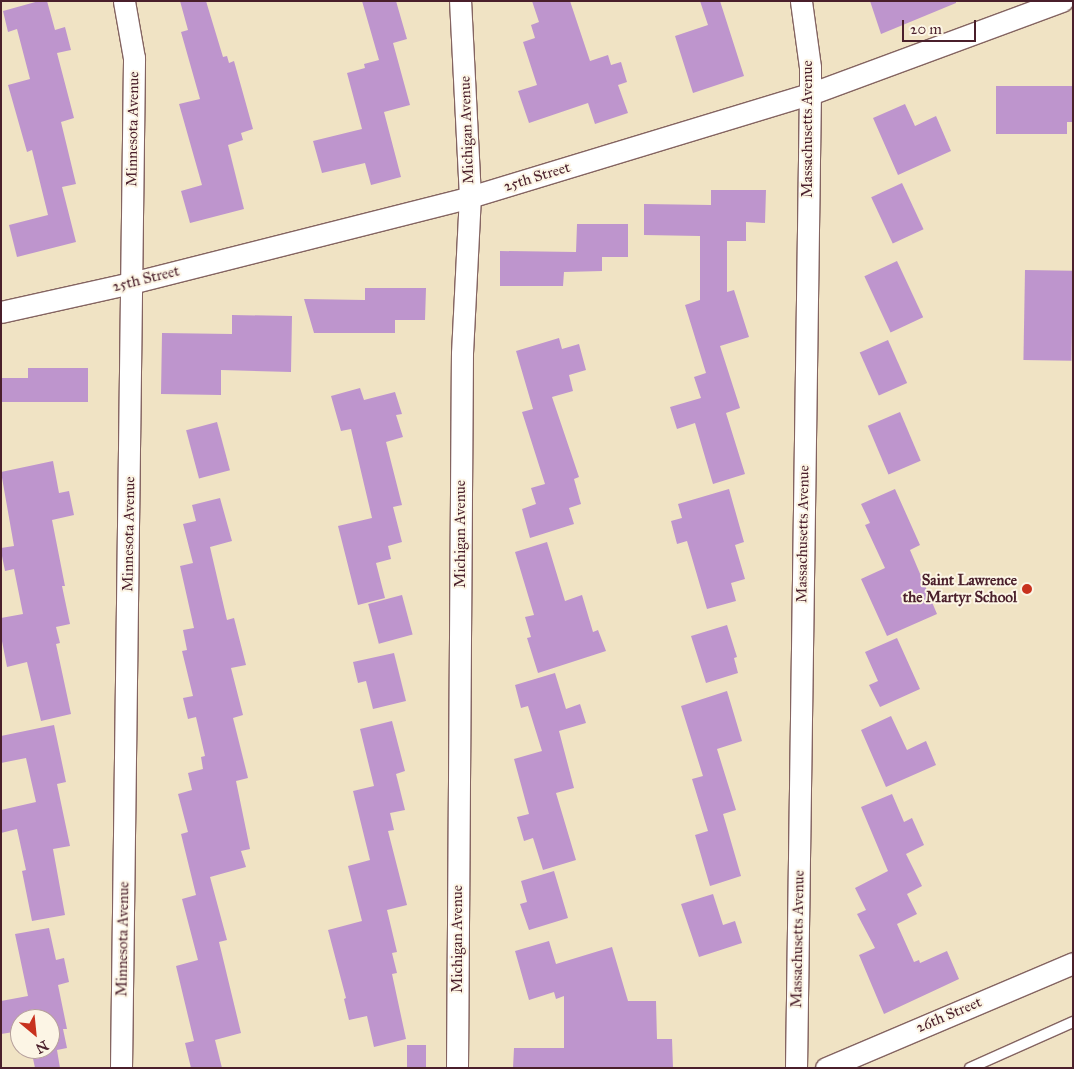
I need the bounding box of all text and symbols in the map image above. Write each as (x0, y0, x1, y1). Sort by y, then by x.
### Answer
scale bar (904, 10, 978, 42)
text: 20 m (910, 20, 942, 38)
street label: Massachusetts Avenue (799, 60, 817, 198)
street label: Minnesota Avenue (123, 71, 143, 187)
street label: Michigan Avenue (456, 76, 478, 184)
street label: 25th Street (502, 158, 572, 196)
street label: 25th Street (111, 262, 181, 296)
street label: Massachusetts Avenue (793, 465, 813, 603)
street label: Minnesota Avenue (119, 476, 139, 592)
street label: Michigan Avenue (452, 480, 470, 588)
place label: Saint Lawrence the Martyr School (903, 571, 1017, 606)
marker: Saint Lawrence the Martyr School (1021, 583, 1033, 595)
street label: Massachusetts Avenue (788, 870, 808, 1008)
street label: Minnesota Avenue (113, 881, 133, 997)
street label: Michigan Avenue (449, 885, 467, 993)
street label: 26th Street (914, 993, 984, 1037)
north arrow (10, 1009, 60, 1059)
text: N (33, 1037, 51, 1057)

